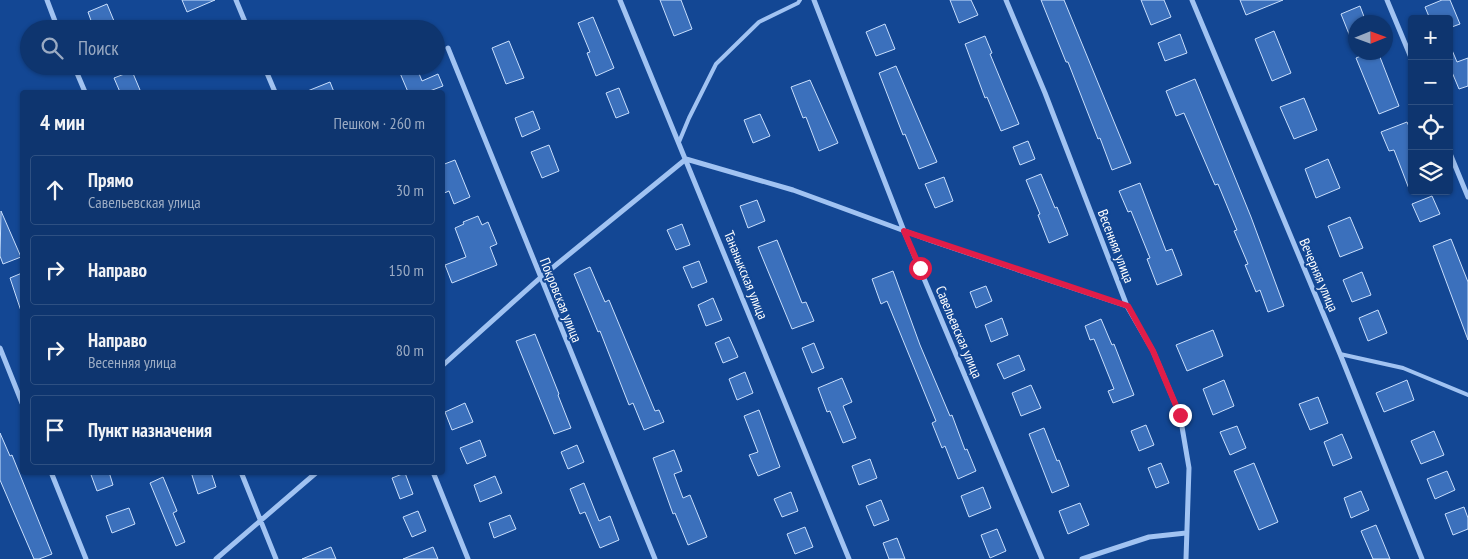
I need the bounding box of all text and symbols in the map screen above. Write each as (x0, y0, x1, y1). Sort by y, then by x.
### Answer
north arrow (1348, 15, 1393, 60)
map controls (1408, 15, 1453, 195)
button: + (1408, 15, 1453, 60)
search box (20, 20, 445, 75)
icon: search (38, 34, 66, 62)
text: Поиск (78, 36, 119, 60)
button: − (1408, 60, 1453, 105)
button: locate (1408, 105, 1453, 150)
text: 4 мин (40, 109, 85, 136)
text: Пешком · 260 m (334, 113, 425, 133)
button: layers (1408, 150, 1453, 195)
text: Прямо (88, 168, 133, 192)
icon: ahead (41, 176, 69, 204)
text: 30 m (396, 180, 424, 200)
text: Савельевская улица (88, 192, 201, 212)
street label: Весенняя улица (1094, 207, 1138, 285)
street label: Тананыкская улица (720, 228, 772, 322)
street label: Вечерняя улица (1295, 235, 1343, 315)
street label: Покровская улица (536, 255, 586, 345)
icon: right (41, 256, 69, 284)
route start (909, 257, 932, 280)
text: Направо (88, 258, 147, 282)
text: 150 m (389, 260, 424, 280)
street label: Савельевская улица (931, 283, 987, 381)
text: Направо (88, 328, 147, 352)
icon: right (41, 336, 69, 364)
text: 80 m (396, 340, 424, 360)
text: Весенняя улица (88, 352, 176, 372)
route end (1169, 404, 1192, 427)
icon: arrive (41, 416, 69, 444)
text: Пункт назначения (88, 418, 212, 442)

